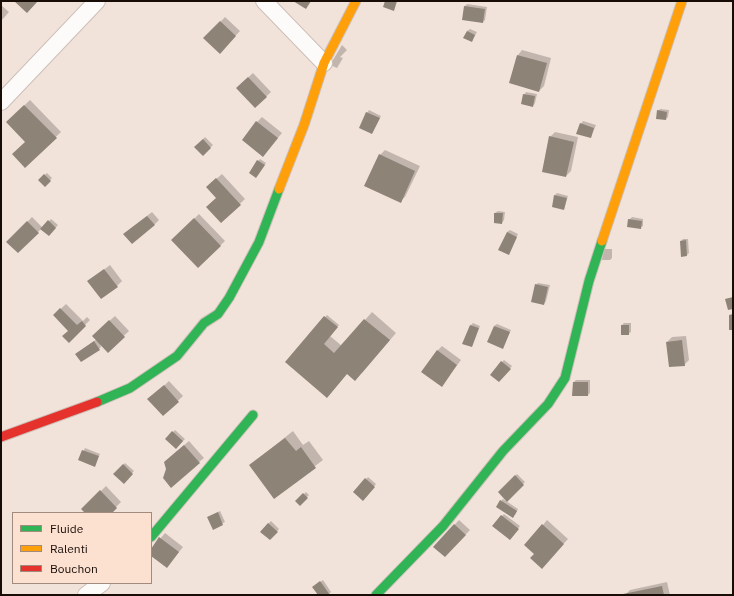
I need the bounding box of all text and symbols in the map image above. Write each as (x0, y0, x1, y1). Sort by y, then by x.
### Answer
legend (12, 512, 152, 584)
text: Fluide (50, 521, 83, 536)
text: Ralenti (50, 541, 88, 556)
text: Bouchon (50, 561, 98, 576)

